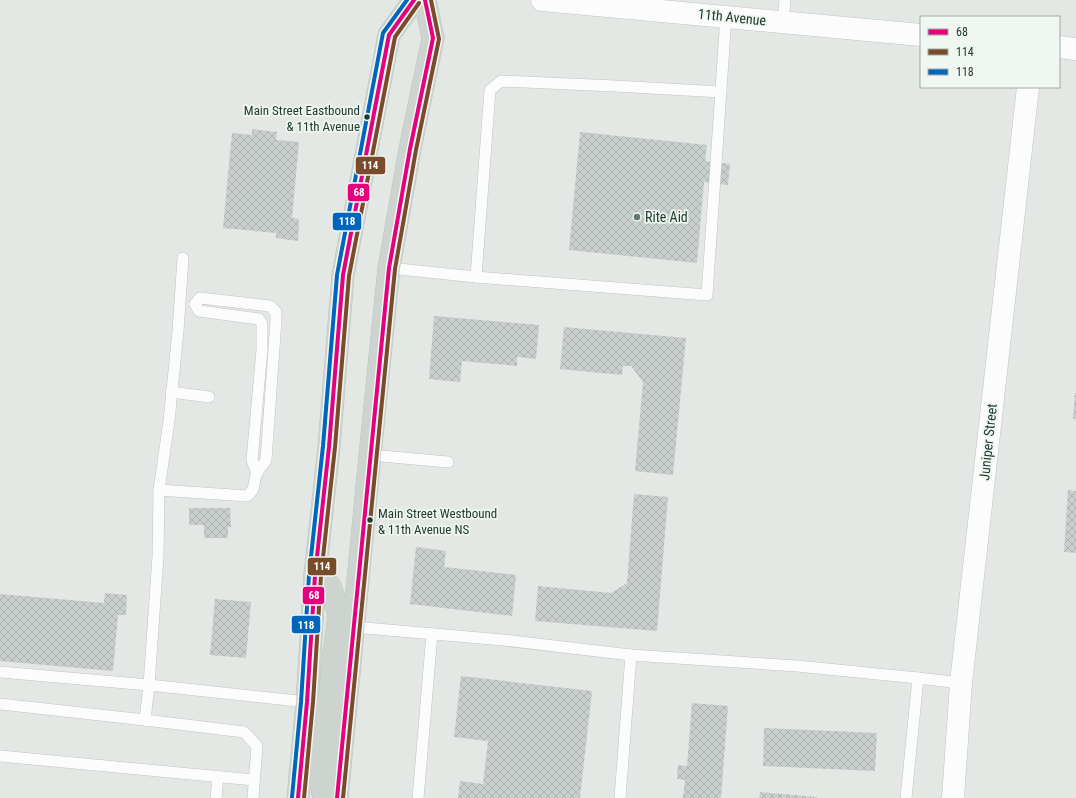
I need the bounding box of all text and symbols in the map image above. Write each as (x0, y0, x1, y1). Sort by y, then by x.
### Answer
street label: 11th Avenue (697, 5, 767, 29)
legend (920, 16, 1060, 88)
text: 68 (956, 25, 968, 39)
text: 114 (956, 45, 974, 59)
text: 118 (956, 65, 974, 79)
place label: Main Street Eastbound & 11th Avenue (244, 103, 360, 134)
marker: Main Street Eastbound & 11th Avenue (362, 112, 372, 122)
line badge: 114 (355, 156, 386, 175)
text: 114 (362, 159, 379, 172)
line badge: 68 (347, 183, 370, 202)
text: 68 (353, 186, 365, 199)
place label: Rite Aid (645, 209, 688, 225)
line badge: 118 (332, 212, 362, 231)
marker: Rite Aid (632, 212, 642, 222)
text: 118 (339, 215, 356, 228)
street label: Juniper Street (976, 403, 1000, 481)
place label: Main Street Westbound & 11th Avenue NS (378, 506, 497, 537)
marker: Main Street Westbound & 11th Avenue NS (365, 515, 375, 525)
line badge: 114 (307, 557, 337, 576)
text: 114 (314, 560, 331, 573)
line badge: 68 (302, 586, 325, 605)
text: 68 (308, 589, 320, 602)
line badge: 118 (291, 615, 321, 634)
text: 118 (298, 619, 315, 632)

